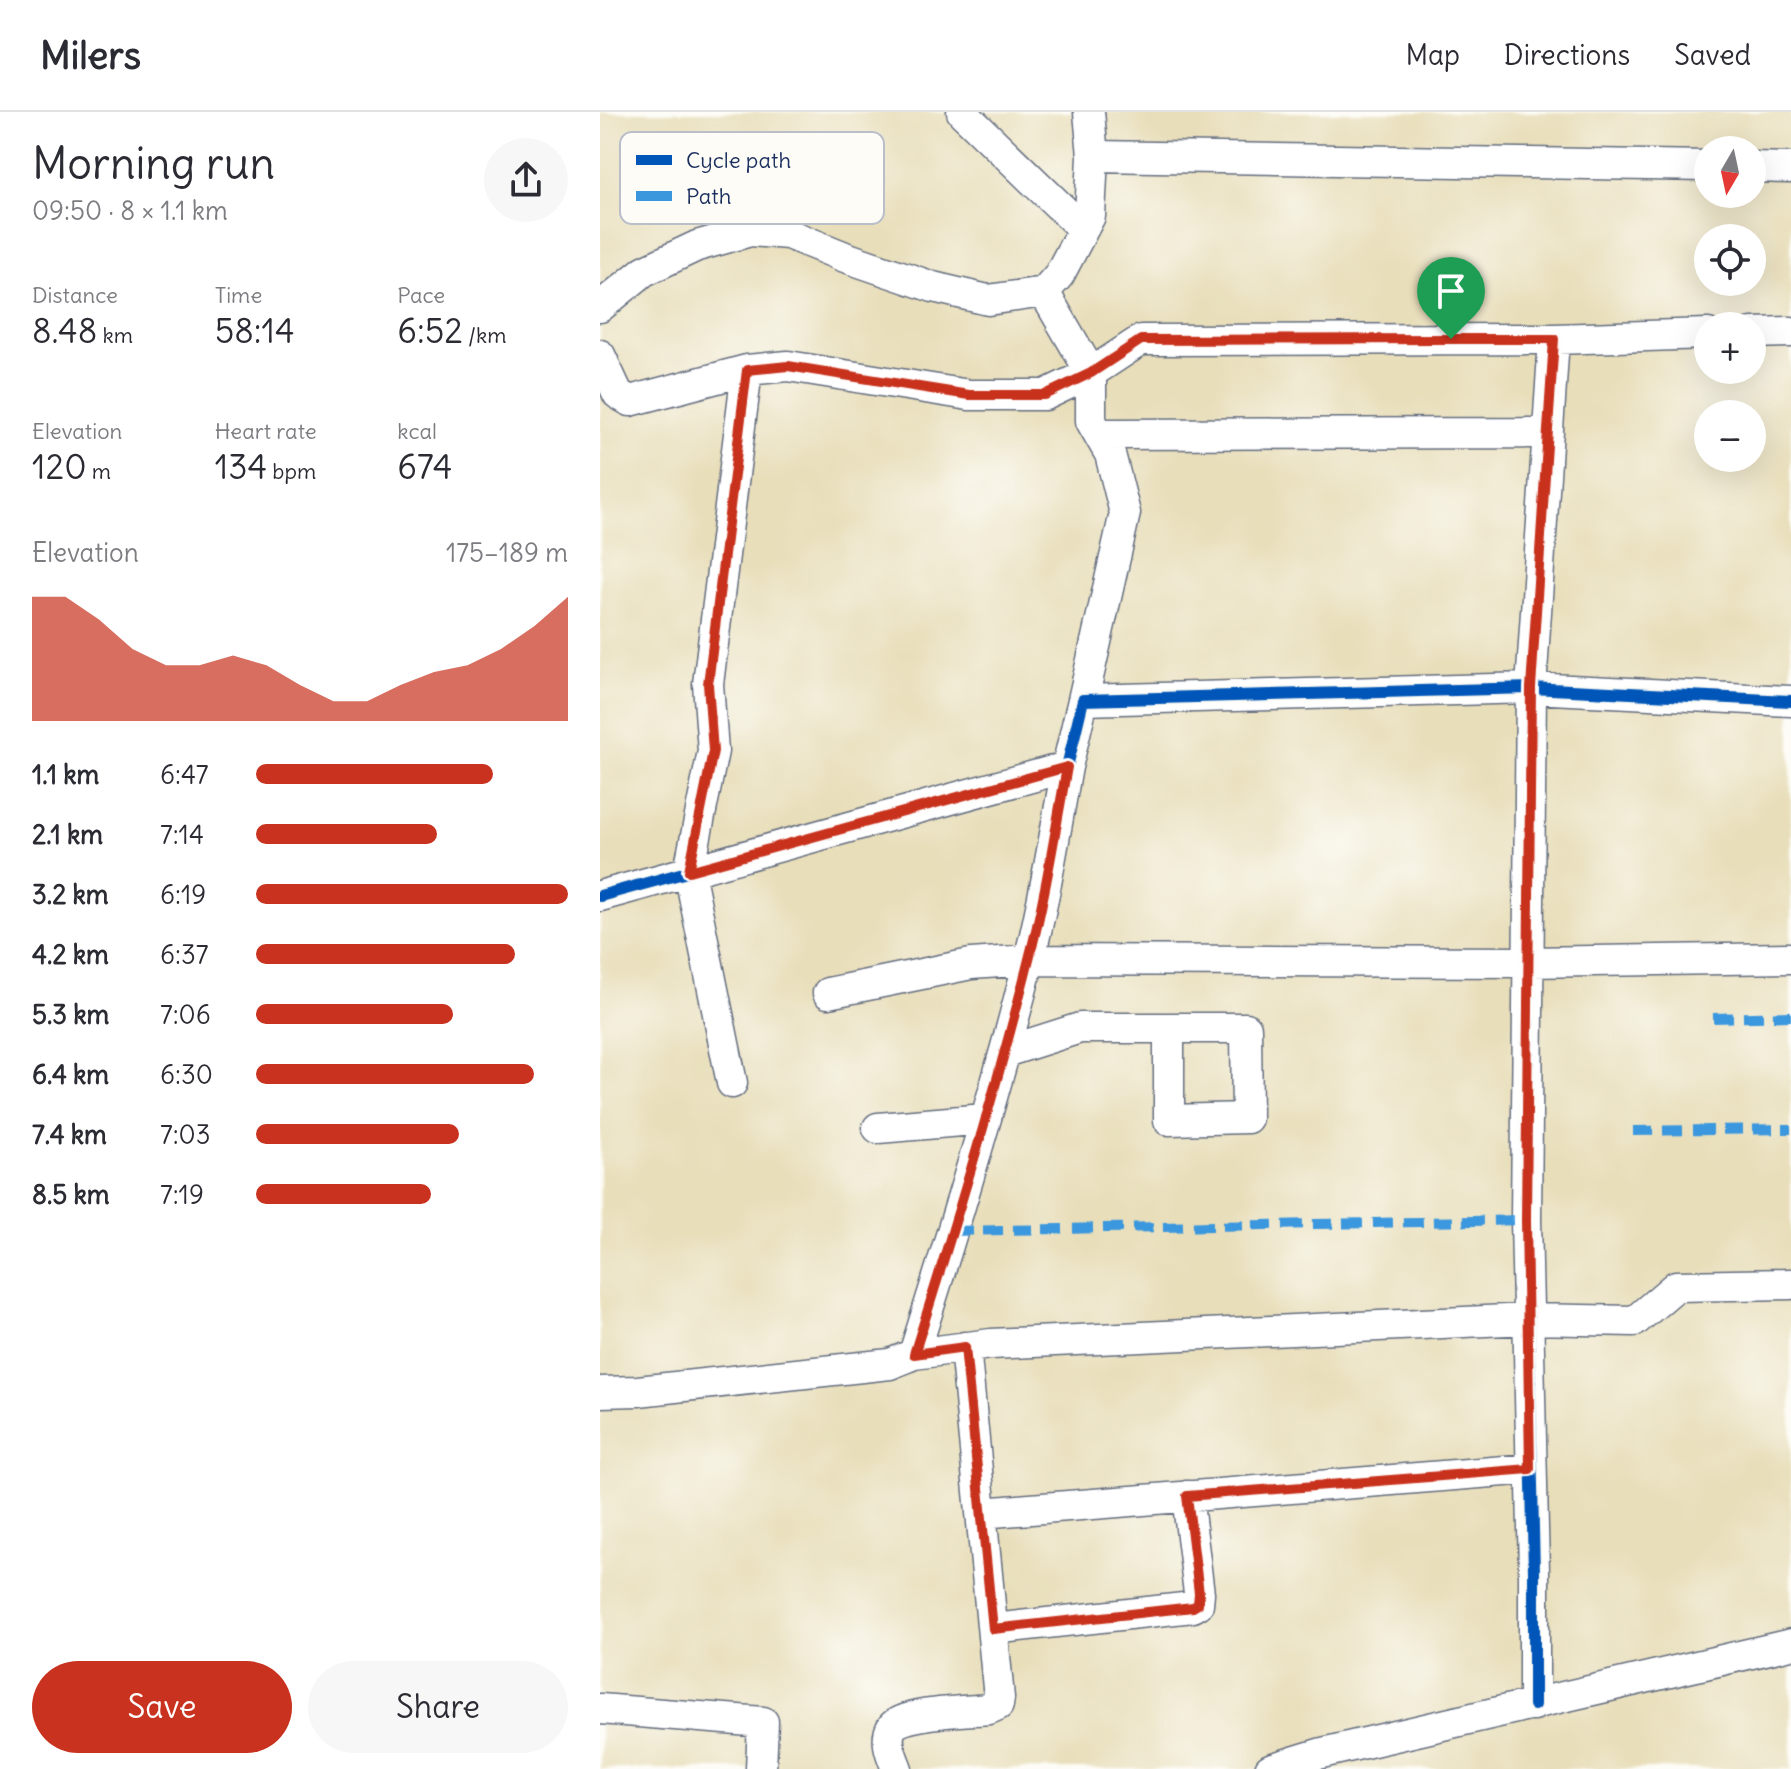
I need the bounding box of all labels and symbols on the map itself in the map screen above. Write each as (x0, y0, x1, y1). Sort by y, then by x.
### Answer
legend (620, 132, 884, 224)
north arrow (1694, 136, 1766, 208)
text: Cycle path (686, 146, 791, 174)
text: Path (686, 182, 731, 210)
pin (1417, 257, 1485, 339)

